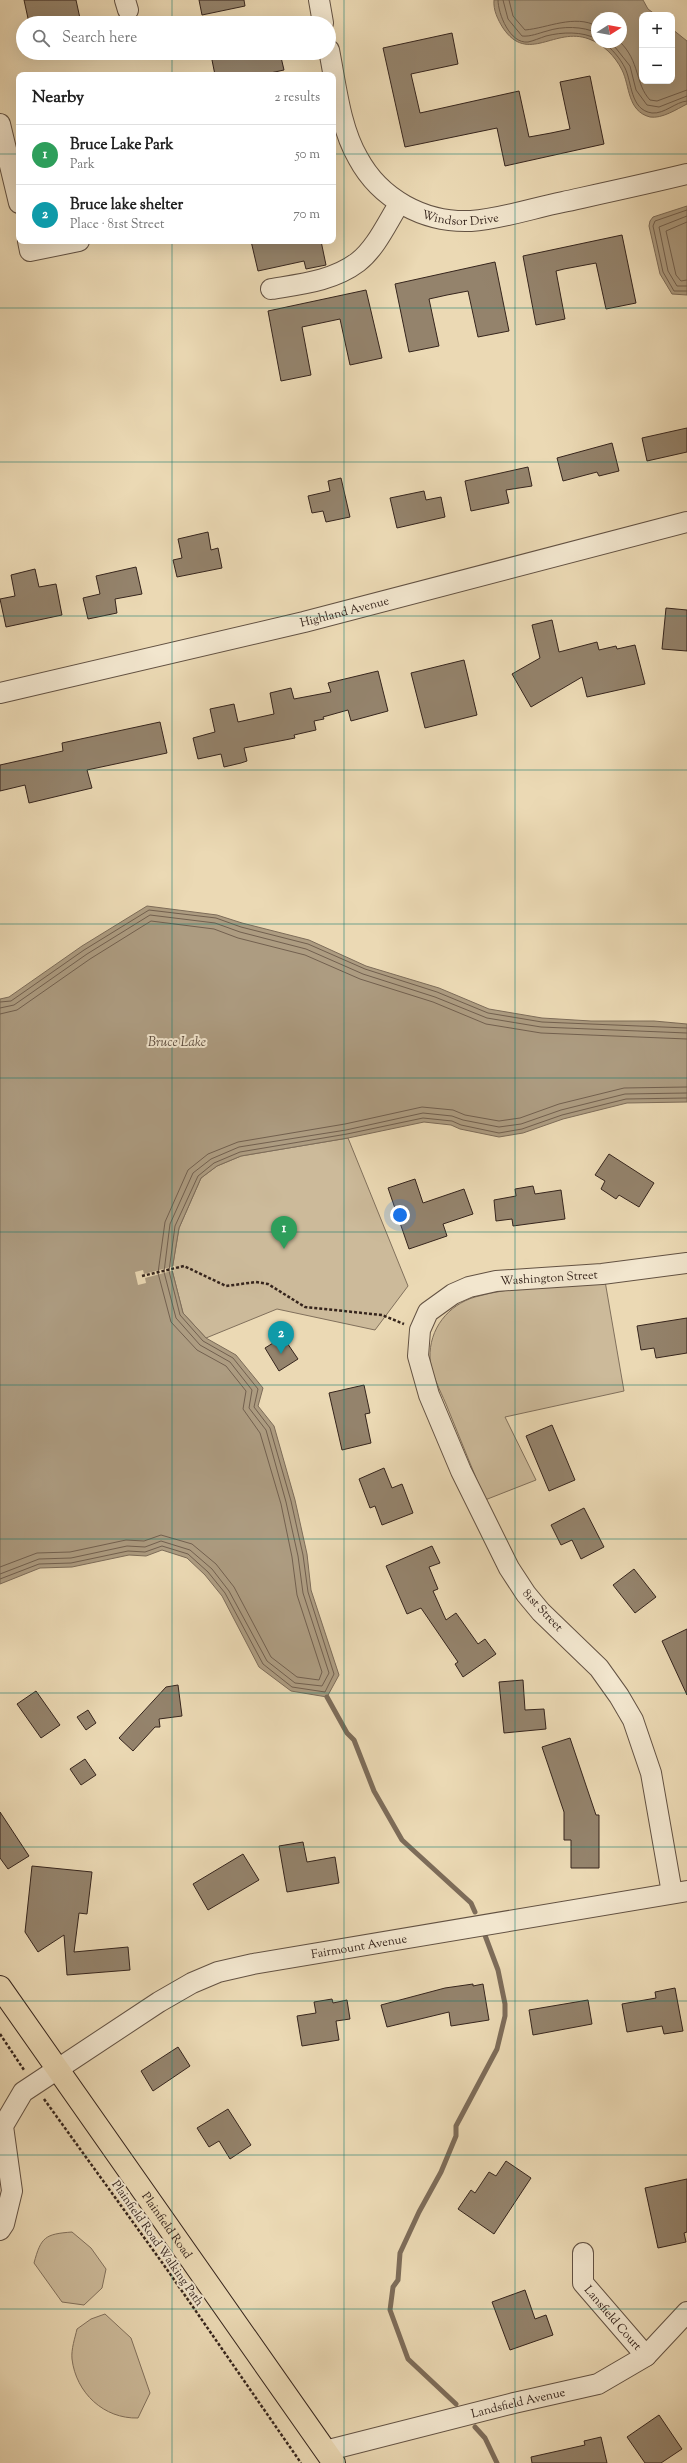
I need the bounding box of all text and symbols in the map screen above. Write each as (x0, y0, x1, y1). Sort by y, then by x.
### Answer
north arrow (591, 12, 627, 48)
map controls (639, 12, 675, 84)
button: + (639, 12, 675, 48)
search box (16, 16, 336, 60)
icon: search (30, 27, 52, 49)
text: Search here (62, 28, 137, 49)
button: − (639, 48, 675, 84)
text: Nearby (32, 86, 84, 110)
text: 2 results (275, 89, 320, 107)
text: Bruce Lake Park (70, 135, 173, 156)
text: 1 (43, 146, 47, 164)
text: 50 m (295, 146, 320, 164)
text: Park (70, 156, 95, 174)
text: Bruce lake shelter (70, 195, 183, 216)
text: 2 (42, 206, 48, 224)
text: 70 m (293, 206, 320, 224)
street label: Windsor Drive (420, 206, 501, 231)
text: Place · 81st Street (70, 216, 164, 234)
street label: Highland Avenue (298, 592, 391, 633)
water label: Bruce Lake (148, 1034, 206, 1052)
your location (390, 1205, 410, 1225)
pin: 1 (271, 1216, 297, 1249)
street label: Washington Street (500, 1266, 598, 1291)
pin: 2 (268, 1321, 294, 1354)
street label: 81st Street (518, 1585, 567, 1636)
street label: Fairmount Avenue (310, 1930, 409, 1964)
street label: Plainfield Road Walking Path (107, 2177, 208, 2310)
street label: Plainfield Road (137, 2189, 196, 2263)
street label: Lansfield Court (579, 2282, 645, 2355)
street label: Landsfield Avenue (469, 2384, 567, 2424)

